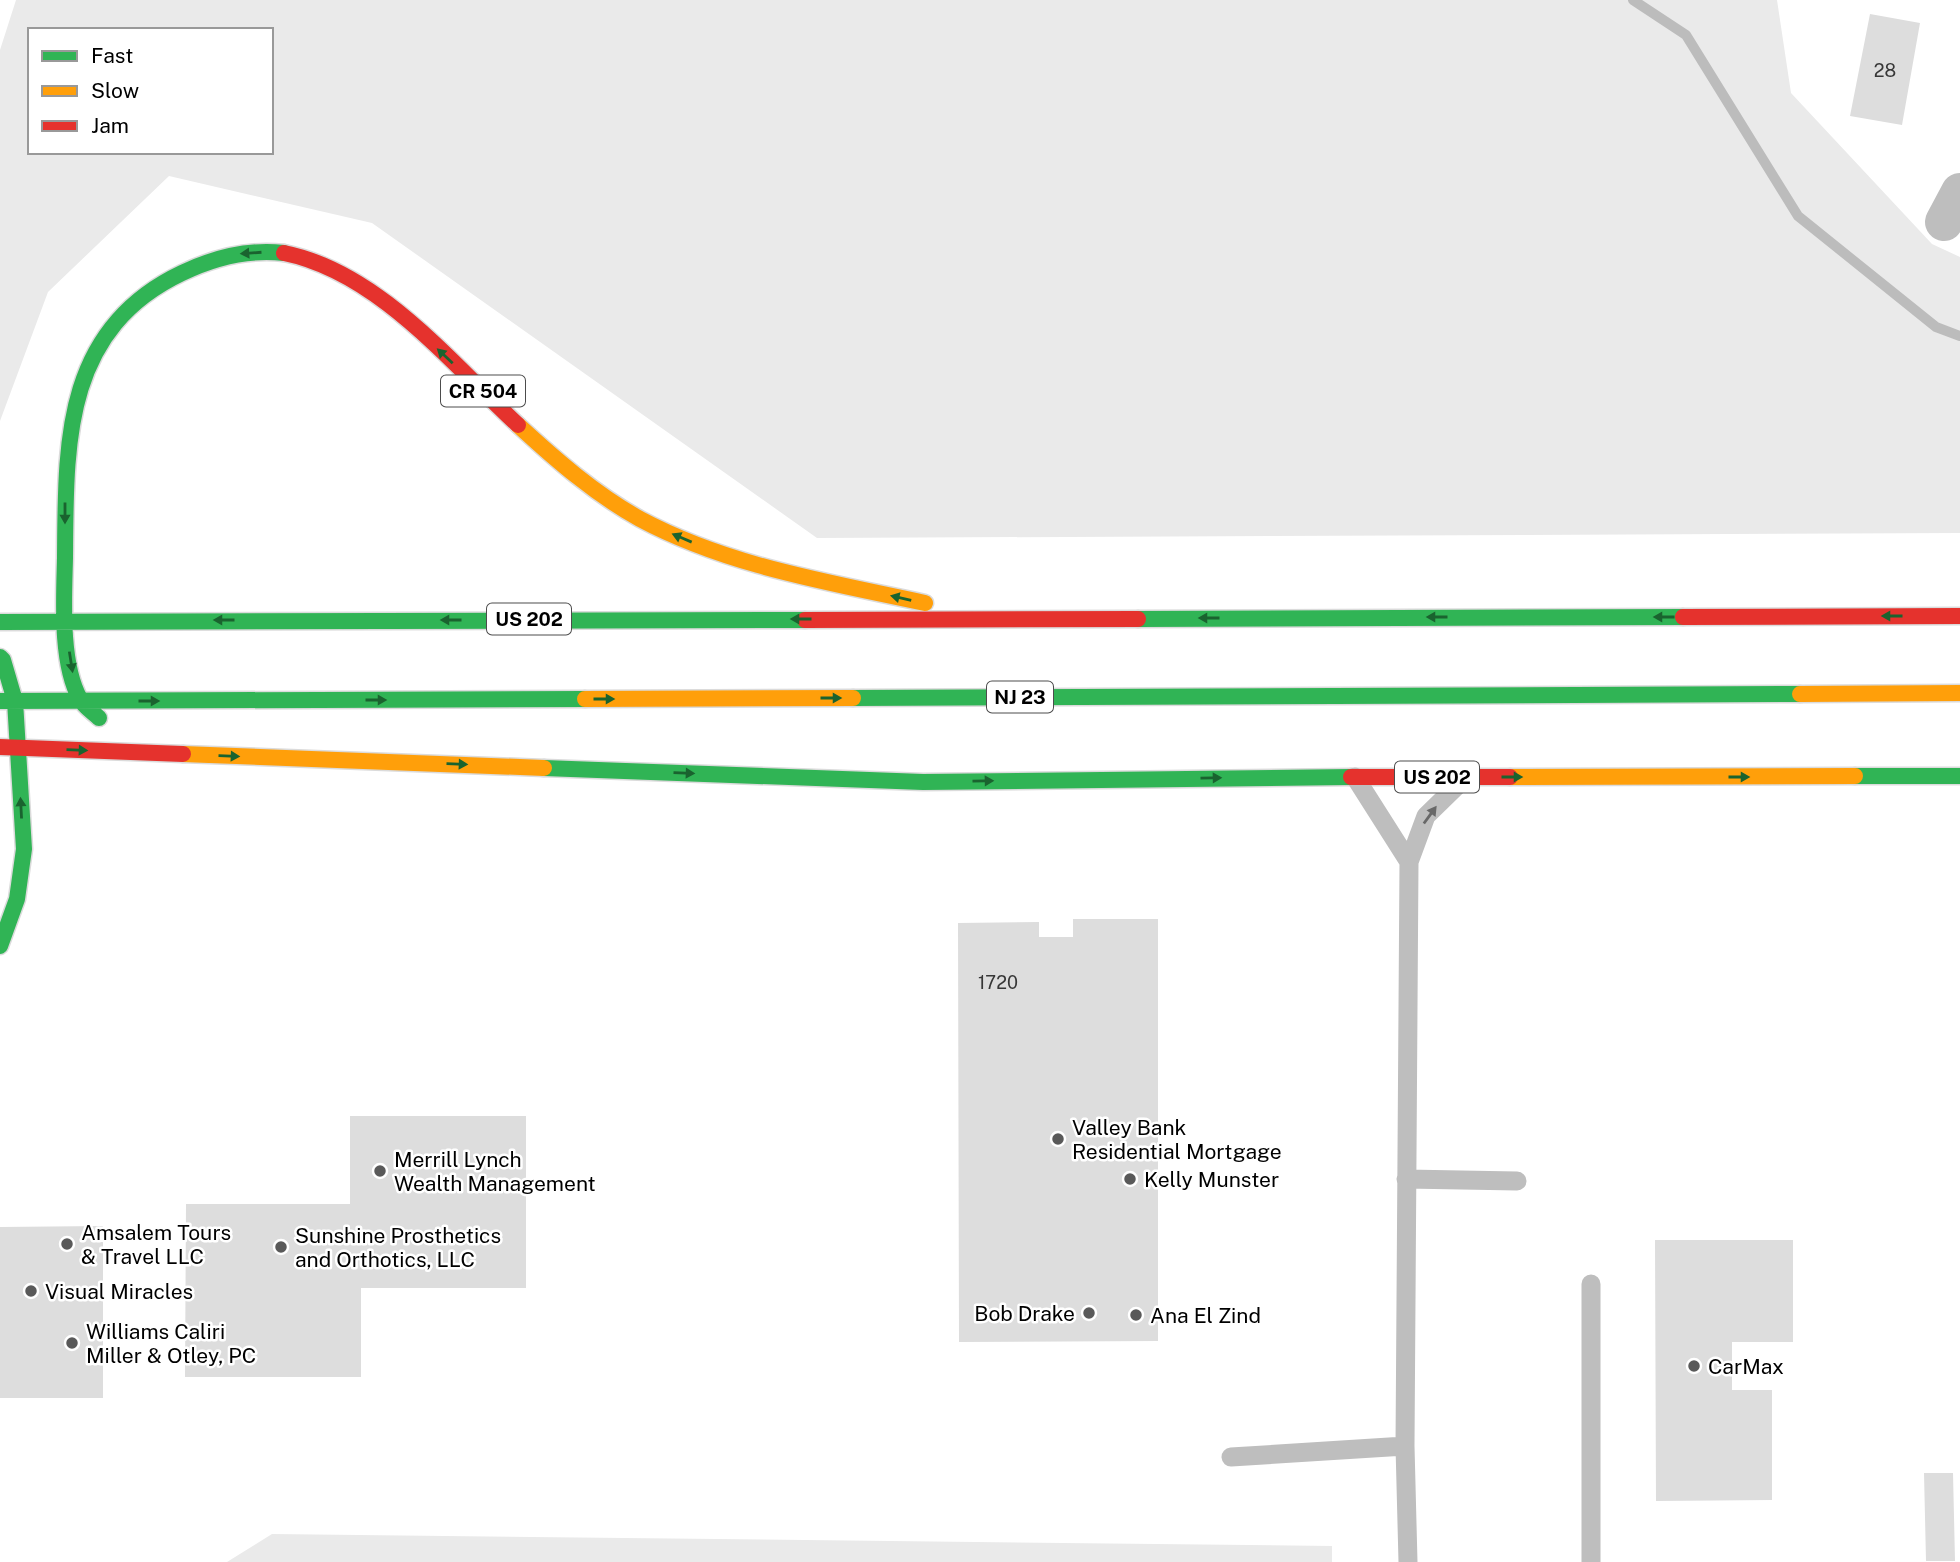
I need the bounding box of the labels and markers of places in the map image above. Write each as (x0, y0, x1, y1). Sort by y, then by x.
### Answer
place label: Valley Bank Residential Mortgage (1072, 1115, 1282, 1164)
marker: Valley Bank Residential Mortgage (1050, 1131, 1066, 1147)
place label: Merrill Lynch Wealth Management (394, 1147, 596, 1196)
marker: Merrill Lynch Wealth Management (372, 1163, 388, 1179)
place label: Kelly Munster (1144, 1167, 1279, 1192)
marker: Kelly Munster (1122, 1171, 1138, 1187)
place label: Amsalem Tours & Travel LLC (81, 1220, 231, 1269)
place label: Sunshine Prosthetics and Orthotics, LLC (295, 1223, 501, 1272)
marker: Amsalem Tours & Travel LLC (59, 1236, 75, 1252)
marker: Sunshine Prosthetics and Orthotics, LLC (273, 1239, 289, 1255)
place label: Visual Miracles (45, 1279, 193, 1304)
marker: Visual Miracles (23, 1283, 39, 1299)
place label: Bob Drake (974, 1301, 1075, 1326)
place label: Ana El Zind (1150, 1303, 1261, 1328)
marker: Bob Drake (1081, 1305, 1097, 1321)
marker: Ana El Zind (1128, 1307, 1144, 1323)
place label: Williams Caliri Miller & Otley, PC (86, 1319, 256, 1368)
marker: Williams Caliri Miller & Otley, PC (64, 1335, 80, 1351)
place label: CarMax (1708, 1354, 1784, 1379)
marker: CarMax (1686, 1358, 1702, 1374)

